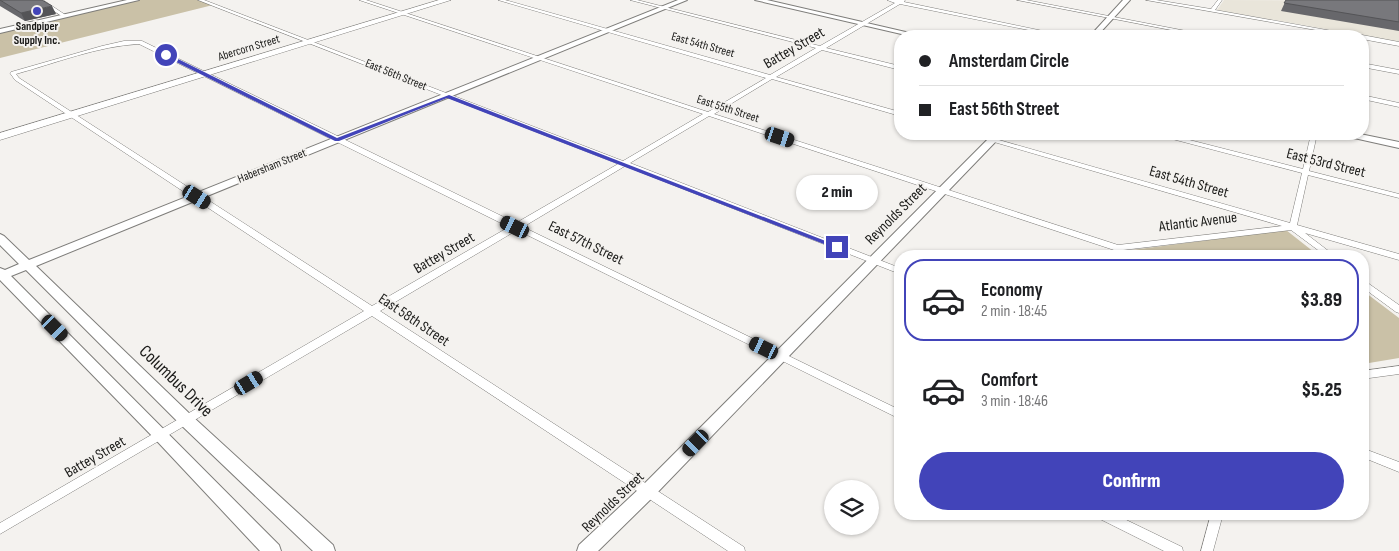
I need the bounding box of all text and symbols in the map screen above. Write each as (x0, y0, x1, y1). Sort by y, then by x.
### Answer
marker: Sandpiper Supply Inc. (31, 5, 43, 17)
place label: Sandpiper Supply Inc. (14, 19, 60, 48)
street label: Battey Street (760, 23, 828, 73)
street label: East 54th Street (670, 29, 737, 61)
street label: Abercorn Street (215, 31, 282, 65)
route start (155, 44, 177, 66)
text: Amsterdam Circle (949, 50, 1069, 73)
street label: East 56th Street (363, 56, 429, 94)
street label: East 55th Street (695, 92, 762, 126)
text: East 56th Street (949, 98, 1059, 121)
car (763, 125, 796, 149)
street label: East 53rd Street (1285, 144, 1368, 182)
street label: Habersham Street (235, 145, 309, 187)
street label: East 54th Street (1147, 162, 1231, 202)
callout: 2 min (796, 174, 878, 210)
street label: Reynolds Street (861, 179, 931, 249)
car (180, 183, 213, 211)
text: 2 min (821, 183, 853, 202)
street label: Atlantic Avenue (1157, 208, 1238, 236)
car (498, 214, 531, 240)
street label: East 57th Street (545, 217, 627, 270)
street label: Battey Street (410, 228, 478, 278)
route end (826, 236, 848, 258)
icon: car (921, 278, 966, 323)
text: Economy (981, 279, 1043, 302)
street label: East 58th Street (375, 289, 454, 351)
text: $3.89 (1300, 289, 1342, 312)
text: 2 min · 18:45 (981, 302, 1047, 321)
car (39, 312, 70, 344)
car (747, 335, 780, 361)
street label: Columbus Drive (135, 341, 217, 421)
icon: car (921, 368, 966, 413)
car (232, 369, 265, 397)
text: Comfort (981, 369, 1038, 392)
text: $5.25 (1301, 379, 1342, 402)
text: 3 min · 18:46 (981, 392, 1048, 411)
car (680, 427, 711, 459)
street label: Battey Street (61, 432, 129, 482)
button: Confirm (919, 452, 1344, 510)
street label: Reynolds Street (578, 467, 649, 536)
map controls (824, 480, 879, 535)
button: layers (824, 480, 879, 535)

